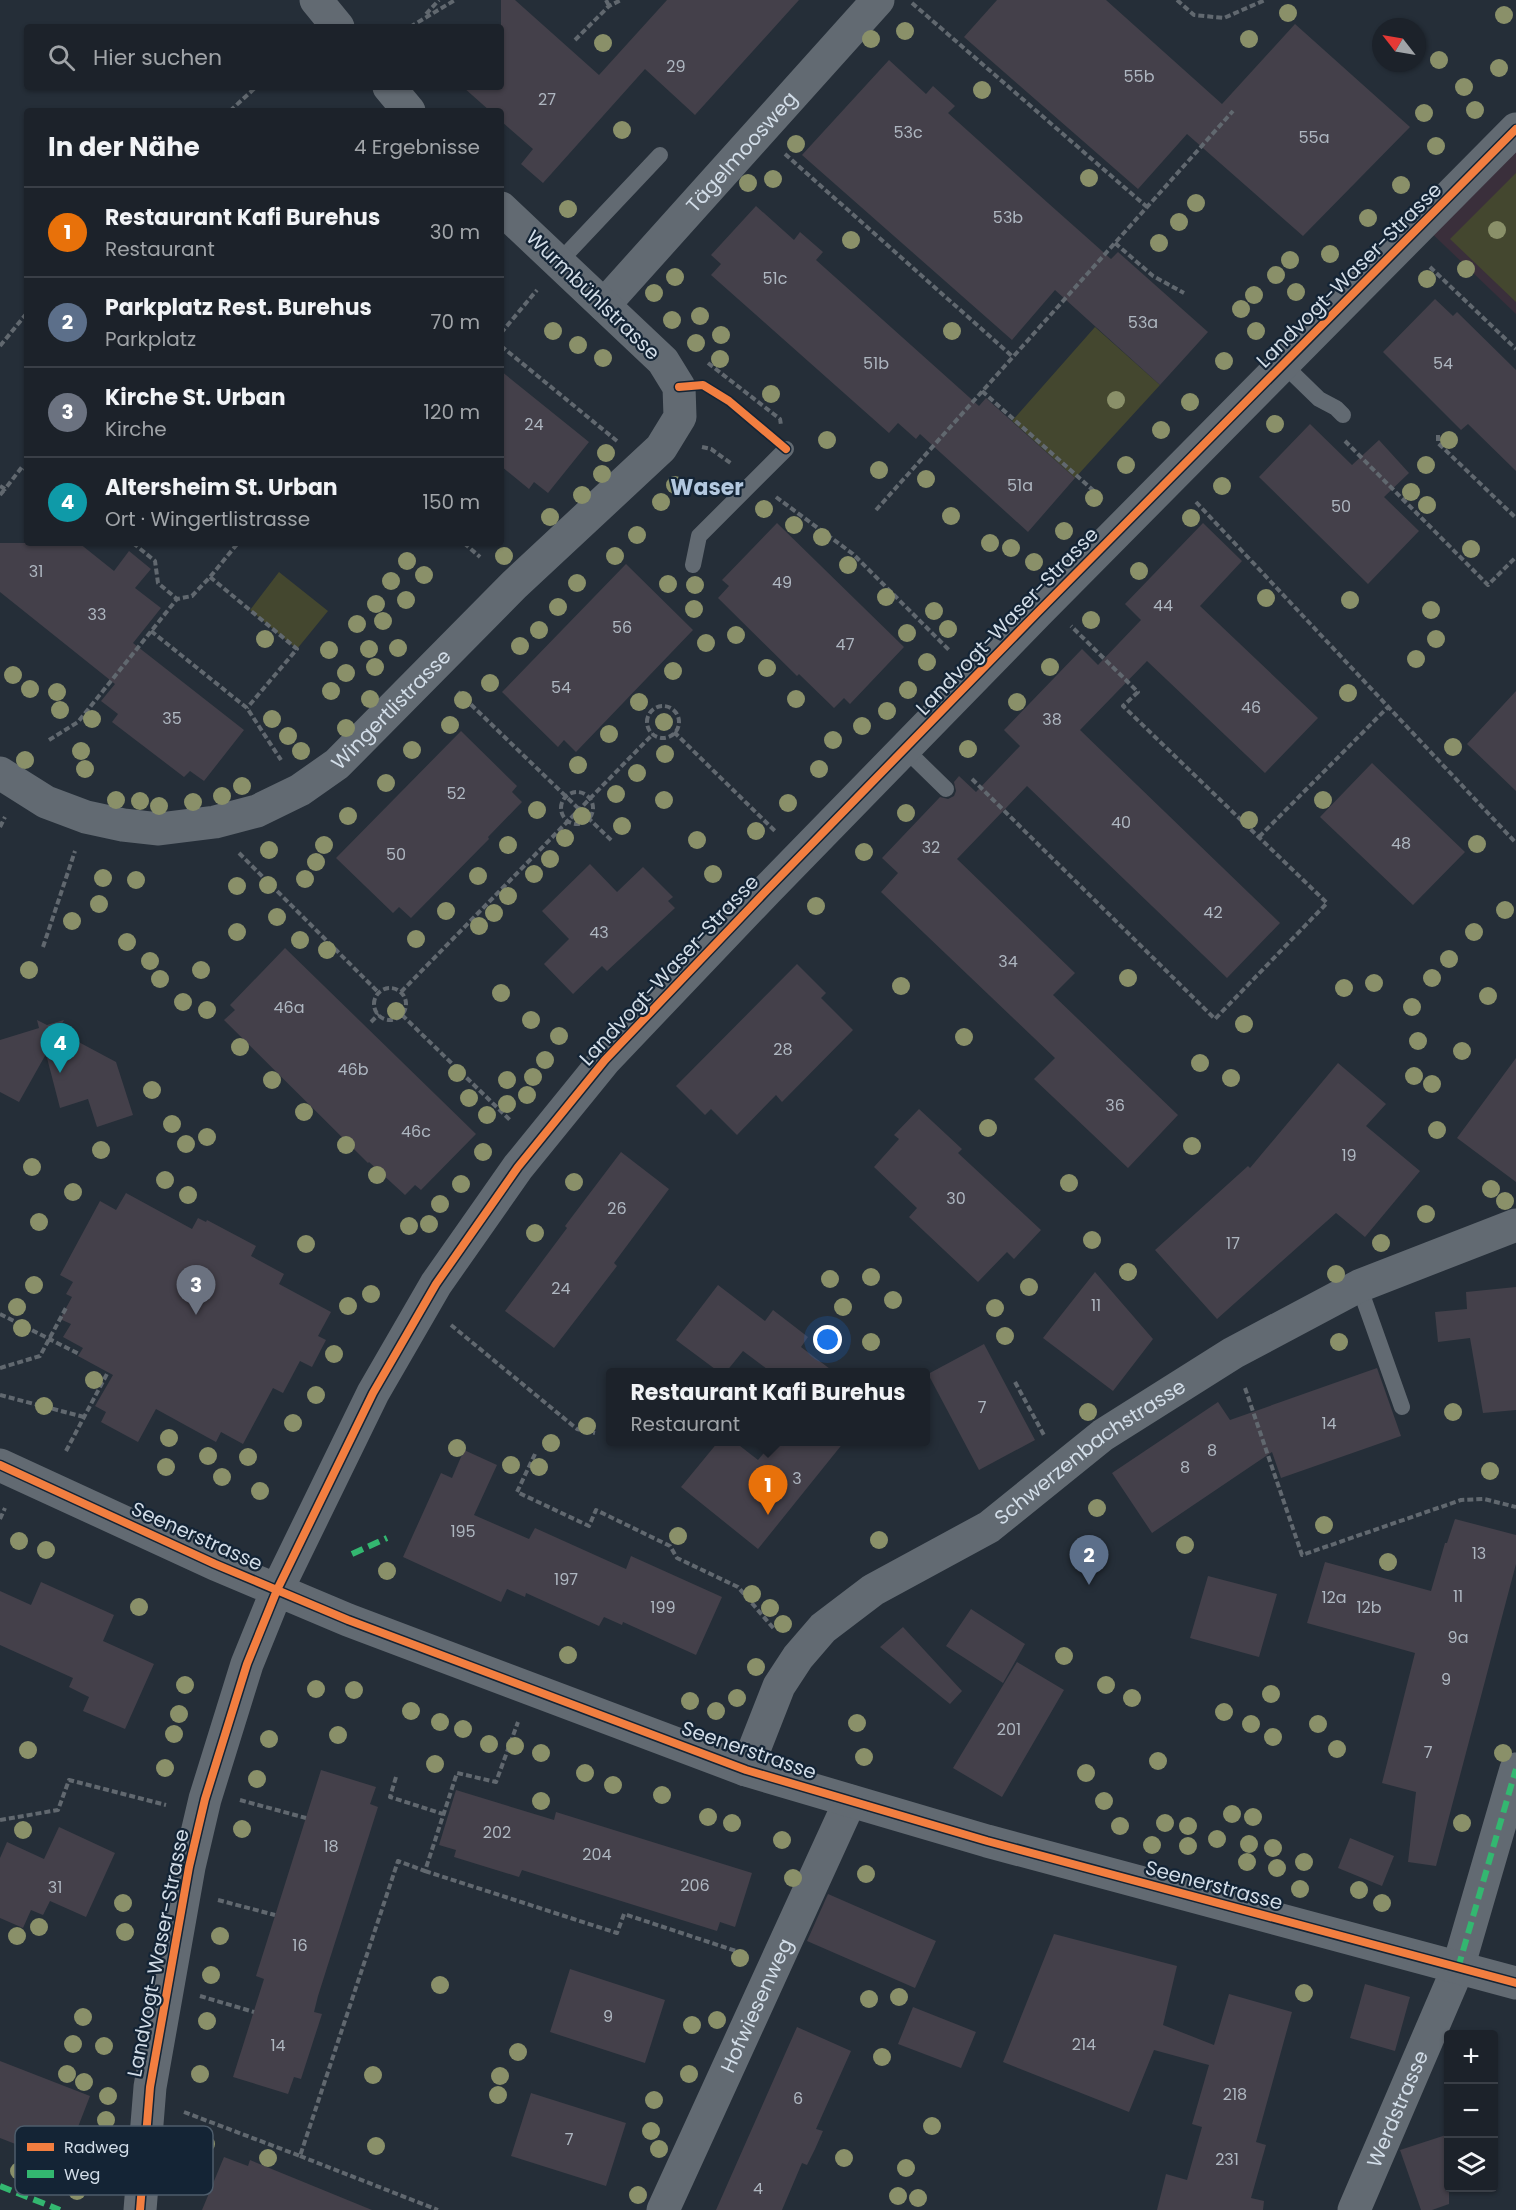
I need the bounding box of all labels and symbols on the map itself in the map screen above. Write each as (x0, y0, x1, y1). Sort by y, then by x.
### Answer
north arrow (1372, 18, 1426, 72)
house number: 29 (666, 55, 686, 78)
house number: 55b (1124, 65, 1155, 88)
street label: Tägelmoosweg (680, 85, 804, 218)
house number: 27 (538, 88, 556, 111)
house number: 53c (893, 121, 923, 144)
house number: 55a (1299, 126, 1329, 149)
street label: Landvogt-Waser-Strasse (1250, 176, 1448, 374)
house number: 53b (993, 206, 1023, 229)
street label: Wurmbühlstrasse (520, 224, 666, 366)
house number: 51c (763, 267, 788, 290)
house number: 53a (1128, 311, 1158, 334)
house number: 51b (863, 352, 889, 375)
house number: 54 (1433, 352, 1453, 375)
house number: 24 (524, 413, 544, 436)
district label: Waser (670, 472, 744, 503)
house number: 51a (1007, 474, 1033, 497)
house number: 50 (1331, 495, 1351, 518)
street label: Landvogt-Waser-Strasse (909, 521, 1105, 721)
house number: 31 (29, 560, 43, 583)
house number: 49 (772, 571, 792, 594)
house number: 44 (1153, 594, 1173, 617)
house number: 33 (88, 603, 106, 626)
house number: 56 (612, 616, 632, 639)
house number: 47 (836, 633, 855, 656)
street label: Wingertlistrasse (325, 643, 457, 776)
house number: 54 (551, 676, 571, 699)
house number: 46 (1241, 696, 1261, 719)
house number: 35 (162, 707, 182, 730)
house number: 38 (1042, 708, 1062, 731)
house number: 52 (446, 782, 466, 805)
house number: 40 (1111, 811, 1131, 834)
house number: 48 (1391, 832, 1411, 855)
house number: 32 (922, 836, 940, 859)
house number: 50 (386, 843, 406, 866)
street label: Landvogt-Waser-Strasse (573, 868, 765, 1072)
house number: 42 (1203, 901, 1223, 924)
house number: 43 (589, 921, 609, 944)
house number: 34 (998, 950, 1018, 973)
house number: 46a (273, 996, 305, 1019)
pin: 4 (40, 1024, 80, 1073)
house number: 28 (773, 1038, 793, 1061)
house number: 46b (337, 1058, 369, 1081)
house number: 36 (1105, 1094, 1125, 1117)
house number: 46c (401, 1120, 431, 1143)
house number: 19 (1341, 1144, 1357, 1167)
house number: 30 (946, 1187, 966, 1210)
house number: 26 (607, 1197, 627, 1220)
house number: 17 (1226, 1232, 1240, 1255)
pin: 3 (176, 1266, 216, 1315)
house number: 24 (551, 1277, 571, 1300)
house number: 11 (1091, 1294, 1101, 1317)
your location (813, 1325, 842, 1354)
street label: Schwerzenbachstrasse (988, 1372, 1191, 1531)
house number: 7 (978, 1396, 987, 1419)
house number: 14 (1321, 1412, 1337, 1435)
house number: 8 (1207, 1439, 1217, 1462)
house number: 8 (1180, 1456, 1190, 1479)
pin: 1 (748, 1466, 788, 1515)
house number: 3 (792, 1467, 802, 1490)
street label: Seenerstrasse (127, 1494, 267, 1578)
house number: 195 (450, 1520, 476, 1543)
pin: 2 (1070, 1536, 1108, 1585)
house number: 13 (1472, 1542, 1486, 1565)
house number: 197 (554, 1568, 578, 1591)
house number: 11 (1453, 1585, 1463, 1608)
house number: 12a (1321, 1586, 1347, 1609)
house number: 199 (650, 1596, 676, 1619)
house number: 12b (1356, 1596, 1382, 1619)
house number: 9a (1448, 1626, 1468, 1649)
house number: 9 (1441, 1668, 1451, 1691)
street label: Seenerstrasse (678, 1714, 820, 1786)
house number: 201 (997, 1718, 1021, 1741)
house number: 7 (1424, 1741, 1433, 1764)
house number: 202 (483, 1821, 511, 1844)
street label: Landvogt-Waser-Strasse (120, 1827, 196, 2079)
house number: 18 (323, 1835, 339, 1858)
house number: 204 (582, 1843, 612, 1866)
street label: Seenerstrasse (1142, 1853, 1286, 1917)
house number: 206 (680, 1874, 710, 1897)
house number: 31 (48, 1876, 62, 1899)
house number: 16 (292, 1934, 308, 1957)
street label: Hofwiesenweg (714, 1934, 799, 2077)
house number: 9 (603, 2005, 613, 2028)
house number: 214 (1072, 2033, 1096, 2056)
house number: 14 (270, 2034, 286, 2057)
street label: Werdstrasse (1360, 2046, 1435, 2172)
house number: 218 (1223, 2083, 1247, 2106)
house number: 6 (793, 2087, 803, 2110)
legend (15, 2126, 213, 2195)
house number: 7 (565, 2128, 574, 2151)
text: Radweg (64, 2136, 129, 2159)
house number: 231 (1215, 2148, 1239, 2171)
text: Weg (64, 2163, 100, 2186)
house number: 4 (753, 2177, 763, 2200)

